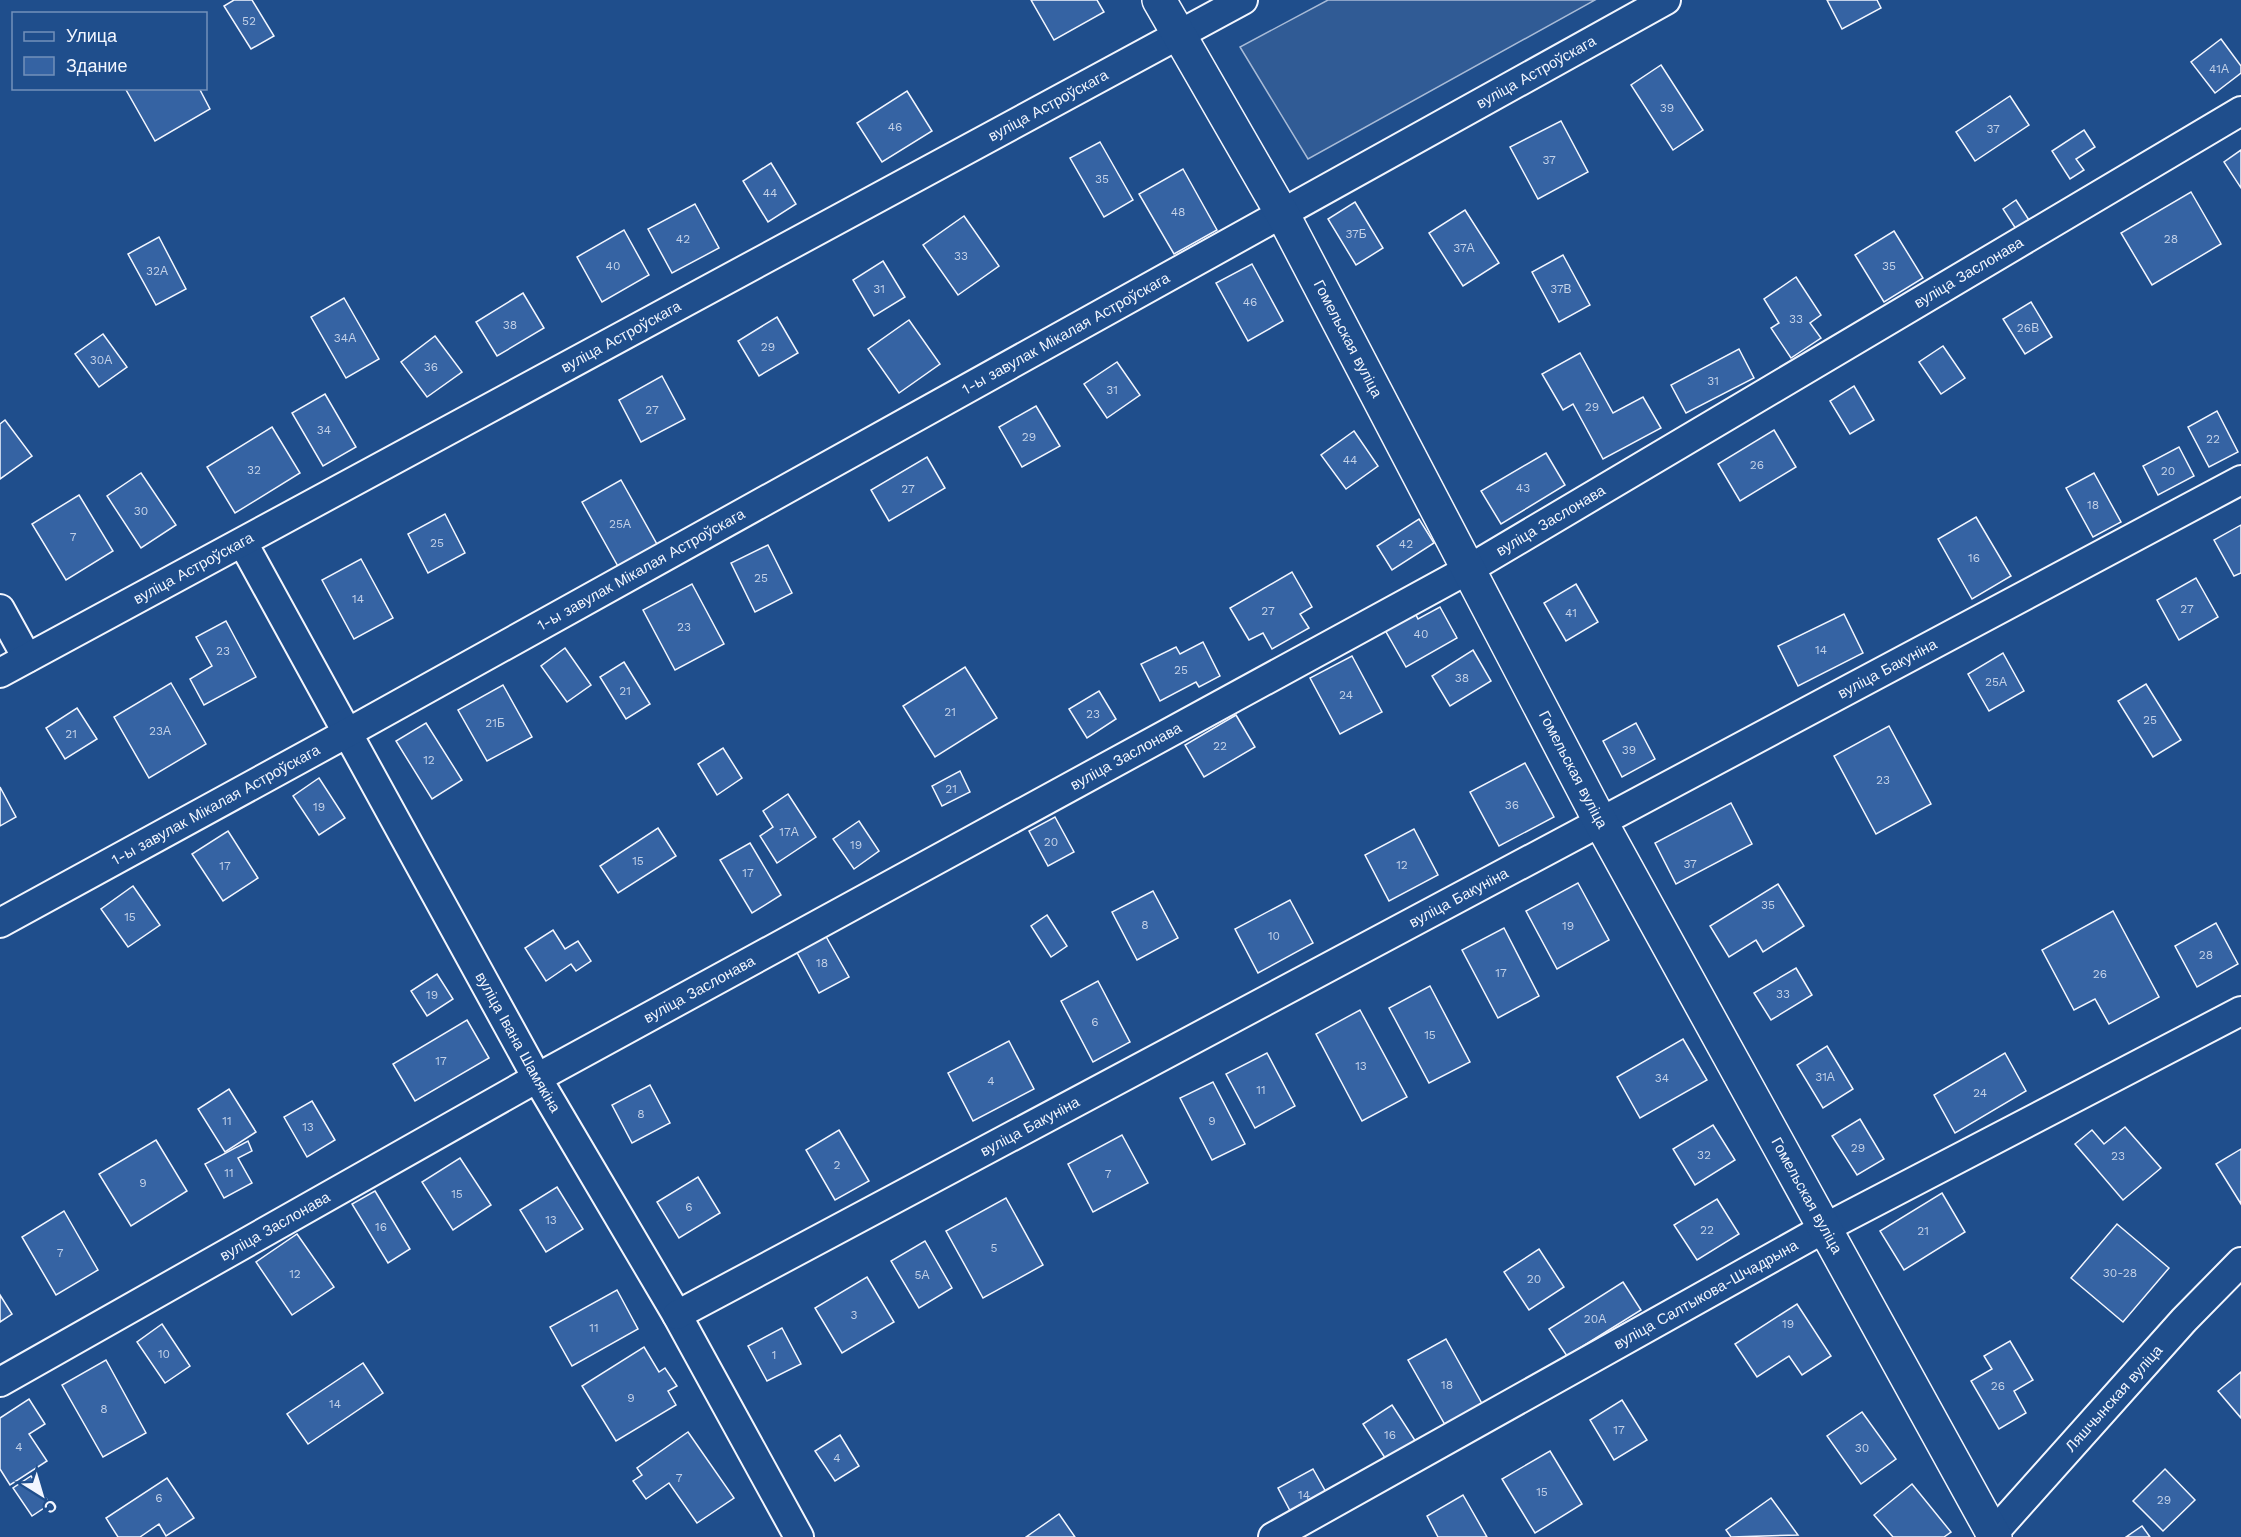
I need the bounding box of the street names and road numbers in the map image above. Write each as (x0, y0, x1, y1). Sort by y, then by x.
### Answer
street label: вуліца Астроўскага (1473, 32, 1600, 113)
street label: вуліца Астроўскага (985, 65, 1112, 145)
street label: вуліца Заслонава (1911, 233, 2027, 312)
street label: 1-ы завулак Мікалая Астроўскага (959, 268, 1173, 398)
street label: Гомельская вуліца (1310, 277, 1386, 401)
street label: вуліца Астроўскага (558, 297, 685, 377)
street label: вуліца Заслонава (1493, 481, 1609, 560)
street label: 1-ы завулак Мікалая Астроўскага (534, 505, 749, 635)
street label: вуліца Астроўскага (130, 528, 257, 608)
street label: вуліца Бакуніна (1835, 635, 1941, 703)
street label: Гомельская вуліца (1535, 708, 1612, 832)
street label: вуліца Заслонава (1067, 718, 1185, 794)
street label: 1-ы завулак Мікалая Астроўскага (109, 740, 324, 869)
street label: вуліца Бакуніна (1406, 864, 1512, 931)
street label: вуліца Заслонава (641, 951, 759, 1027)
street label: вуліца Івана Шамякіна (472, 969, 565, 1116)
street label: вуліца Бакуніна (977, 1093, 1083, 1160)
street label: Гомельская вуліца (1767, 1134, 1846, 1258)
street label: вуліца Заслонава (217, 1188, 334, 1265)
street label: вуліца Салтыкова-Шчадрына (1611, 1236, 1802, 1353)
street label: Ляшчынская вуліца (2062, 1341, 2167, 1455)

